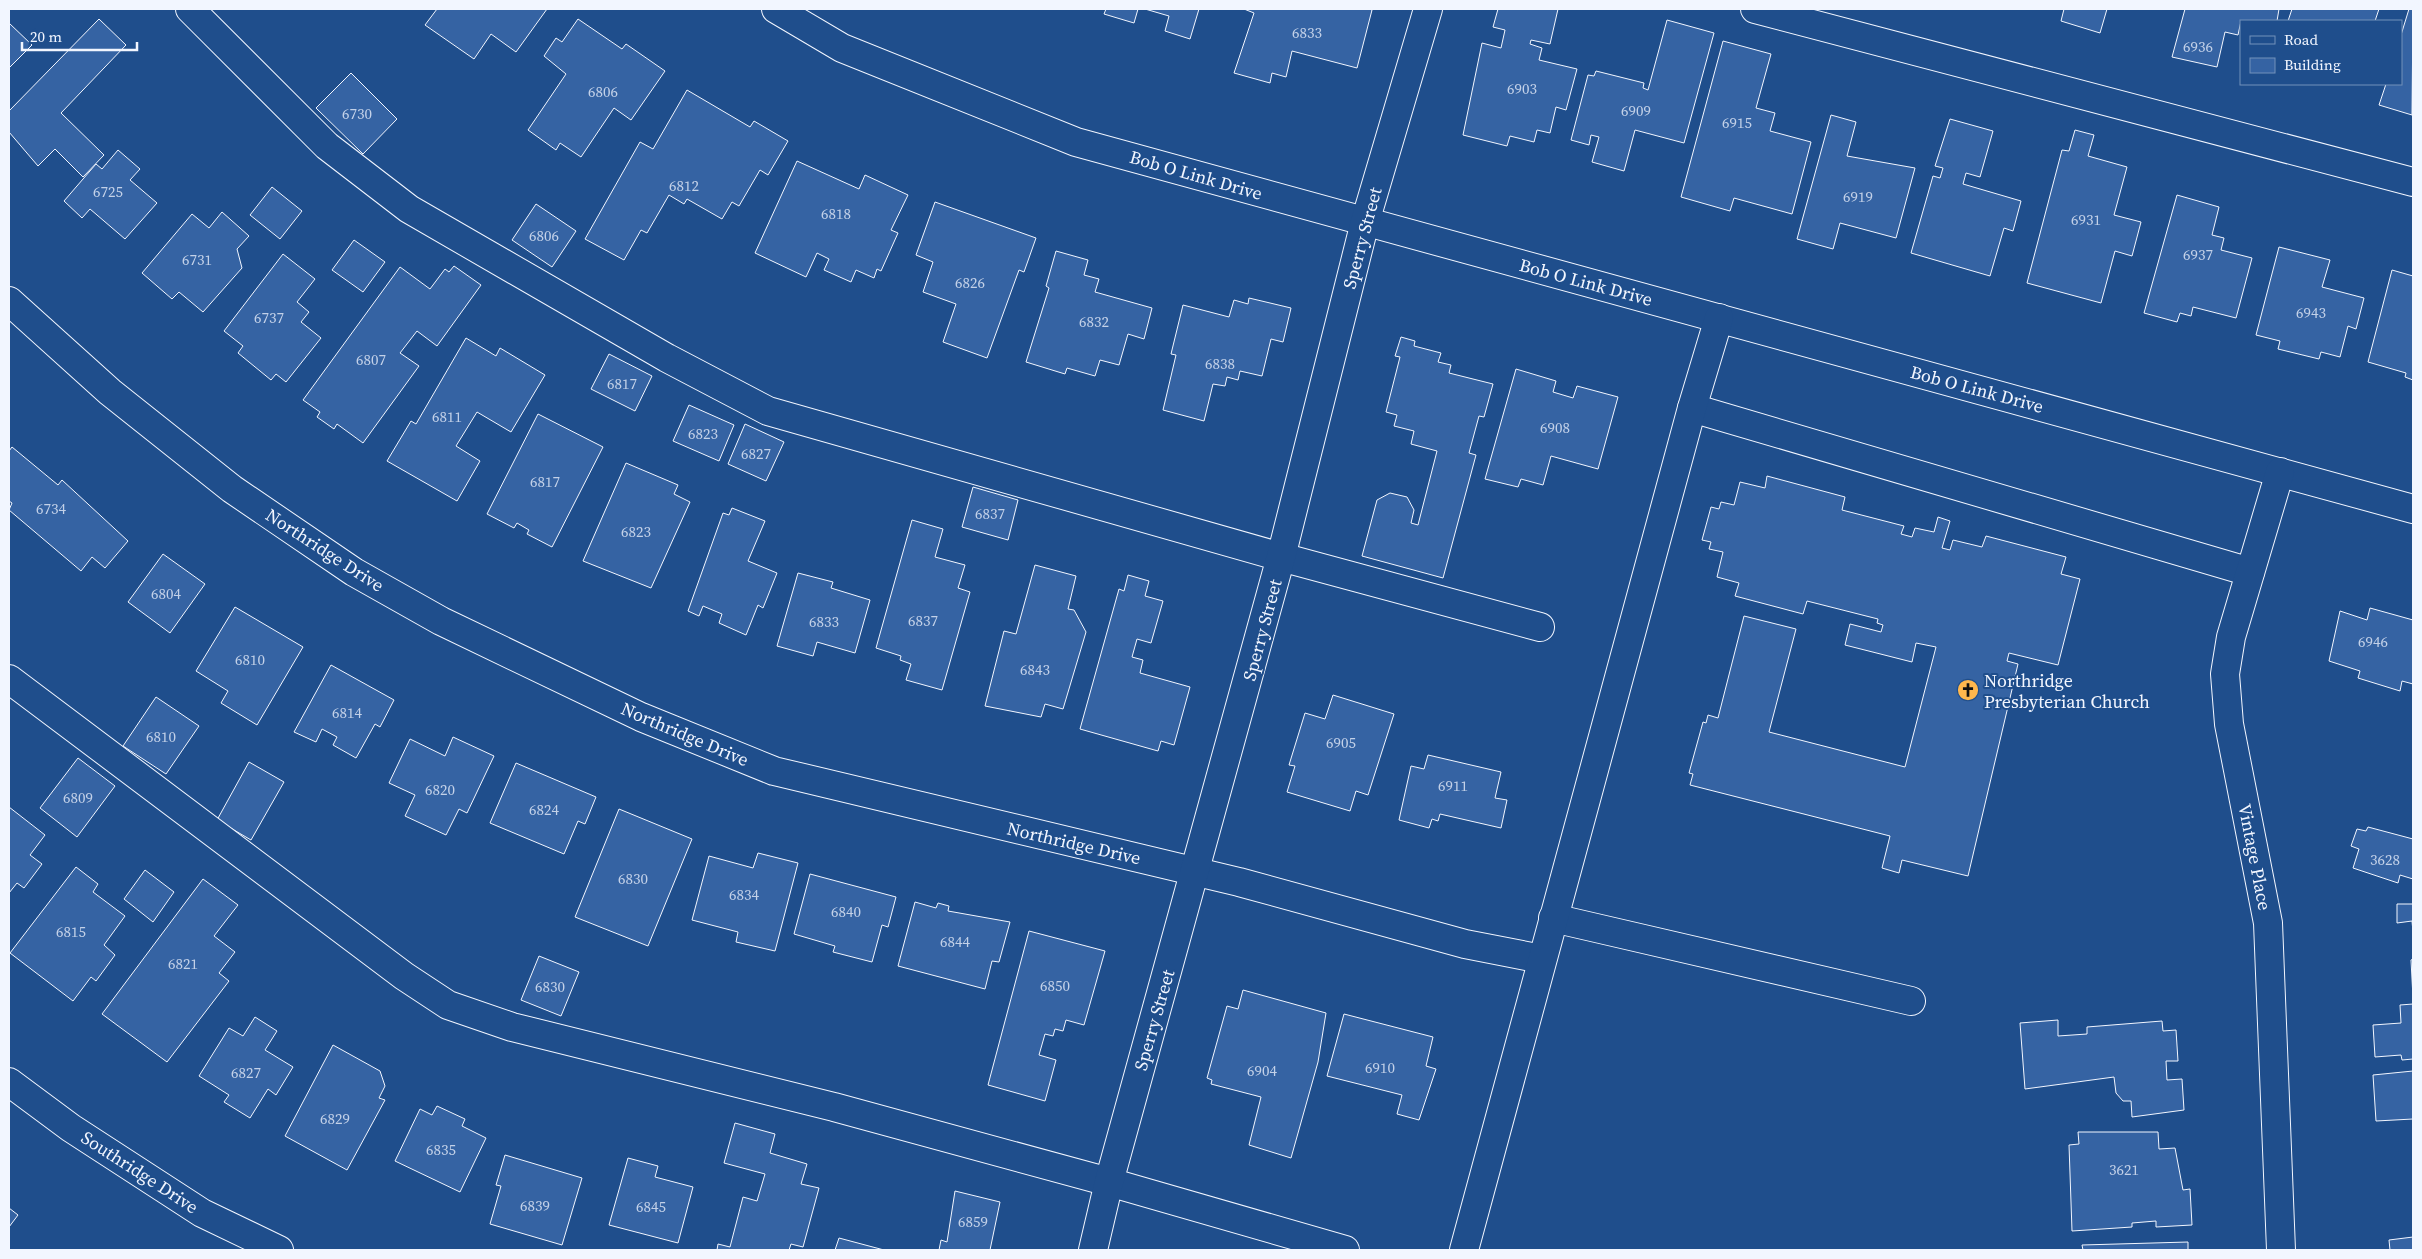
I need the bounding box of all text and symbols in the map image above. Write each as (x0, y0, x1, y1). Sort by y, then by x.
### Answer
scale bar (22, 20, 138, 52)
legend (2240, 20, 2402, 85)
house number: 6833 (1292, 22, 1322, 43)
text: 20 m (30, 26, 62, 47)
text: Road (2284, 29, 2318, 50)
house number: 6936 (2183, 36, 2213, 57)
text: Building (2284, 54, 2341, 75)
house number: 6903 (1507, 78, 1537, 99)
house number: 6806 (588, 81, 618, 102)
house number: 6909 (1621, 100, 1651, 121)
house number: 6730 (342, 103, 372, 124)
house number: 6915 (1722, 112, 1752, 133)
street label: Bob O Link Drive (1127, 144, 1265, 206)
house number: 6812 (669, 175, 699, 196)
house number: 6725 (93, 181, 123, 202)
street label: Sperry Street (1336, 184, 1388, 291)
house number: 6919 (1843, 186, 1873, 207)
house number: 6818 (821, 203, 851, 224)
house number: 6931 (2071, 209, 2101, 230)
house number: 6806 (529, 225, 559, 246)
house number: 6937 (2183, 244, 2213, 265)
house number: 6731 (182, 249, 212, 270)
street label: Bob O Link Drive (1517, 252, 1655, 312)
house number: 6826 (955, 272, 985, 293)
house number: 6943 (2296, 302, 2326, 323)
house number: 6737 (254, 307, 284, 328)
house number: 6832 (1079, 311, 1109, 332)
house number: 6807 (356, 349, 386, 370)
house number: 6838 (1205, 353, 1235, 374)
street label: Bob O Link Drive (1908, 359, 2046, 419)
house number: 6817 (607, 373, 637, 394)
house number: 6811 (432, 406, 462, 427)
house number: 6908 (1540, 417, 1570, 438)
house number: 6823 (688, 423, 718, 444)
house number: 6827 (741, 443, 771, 464)
house number: 6817 (530, 471, 560, 492)
house number: 6734 (36, 498, 66, 519)
street label: Northridge Drive (261, 502, 389, 598)
house number: 6837 (975, 503, 1005, 524)
house number: 6823 (621, 521, 651, 542)
street label: Sperry Street (1236, 576, 1288, 683)
house number: 6804 (151, 583, 181, 604)
house number: 6837 (908, 610, 938, 631)
house number: 6833 (809, 611, 839, 632)
house number: 6946 (2358, 631, 2388, 652)
house number: 6810 (235, 649, 265, 670)
house number: 6843 (1020, 659, 1050, 680)
place label: Northridge Presbyterian Church (1984, 668, 2150, 714)
church icon: Northridge Presbyterian Church (1956, 678, 1980, 702)
street label: Northridge Drive (617, 696, 753, 772)
house number: 6814 (332, 702, 362, 723)
house number: 6810 (146, 726, 176, 747)
house number: 6905 (1326, 732, 1356, 753)
house number: 6911 (1438, 775, 1468, 796)
house number: 6820 (425, 779, 455, 800)
house number: 6809 (63, 787, 93, 808)
house number: 6824 (529, 799, 559, 820)
street label: Vintage Place (2232, 802, 2278, 912)
street label: Northridge Drive (1005, 815, 1143, 871)
house number: 3628 (2370, 849, 2400, 870)
house number: 6830 (618, 868, 648, 889)
house number: 6834 (729, 884, 759, 905)
house number: 6840 (831, 901, 861, 922)
house number: 6815 (56, 921, 86, 942)
house number: 6844 (940, 931, 970, 952)
house number: 6821 (168, 953, 198, 974)
street label: Sperry Street (1128, 966, 1180, 1073)
house number: 6850 (1040, 975, 1070, 996)
house number: 6830 (535, 976, 565, 997)
house number: 6910 (1365, 1057, 1395, 1078)
house number: 6904 (1247, 1060, 1277, 1081)
house number: 6827 (231, 1062, 261, 1083)
house number: 6829 (320, 1108, 350, 1129)
street label: Southridge Drive (77, 1125, 203, 1219)
house number: 6835 (426, 1139, 456, 1160)
house number: 3621 (2109, 1159, 2139, 1180)
house number: 6839 (520, 1195, 550, 1216)
house number: 6845 (636, 1196, 666, 1217)
house number: 6859 (958, 1211, 988, 1232)

